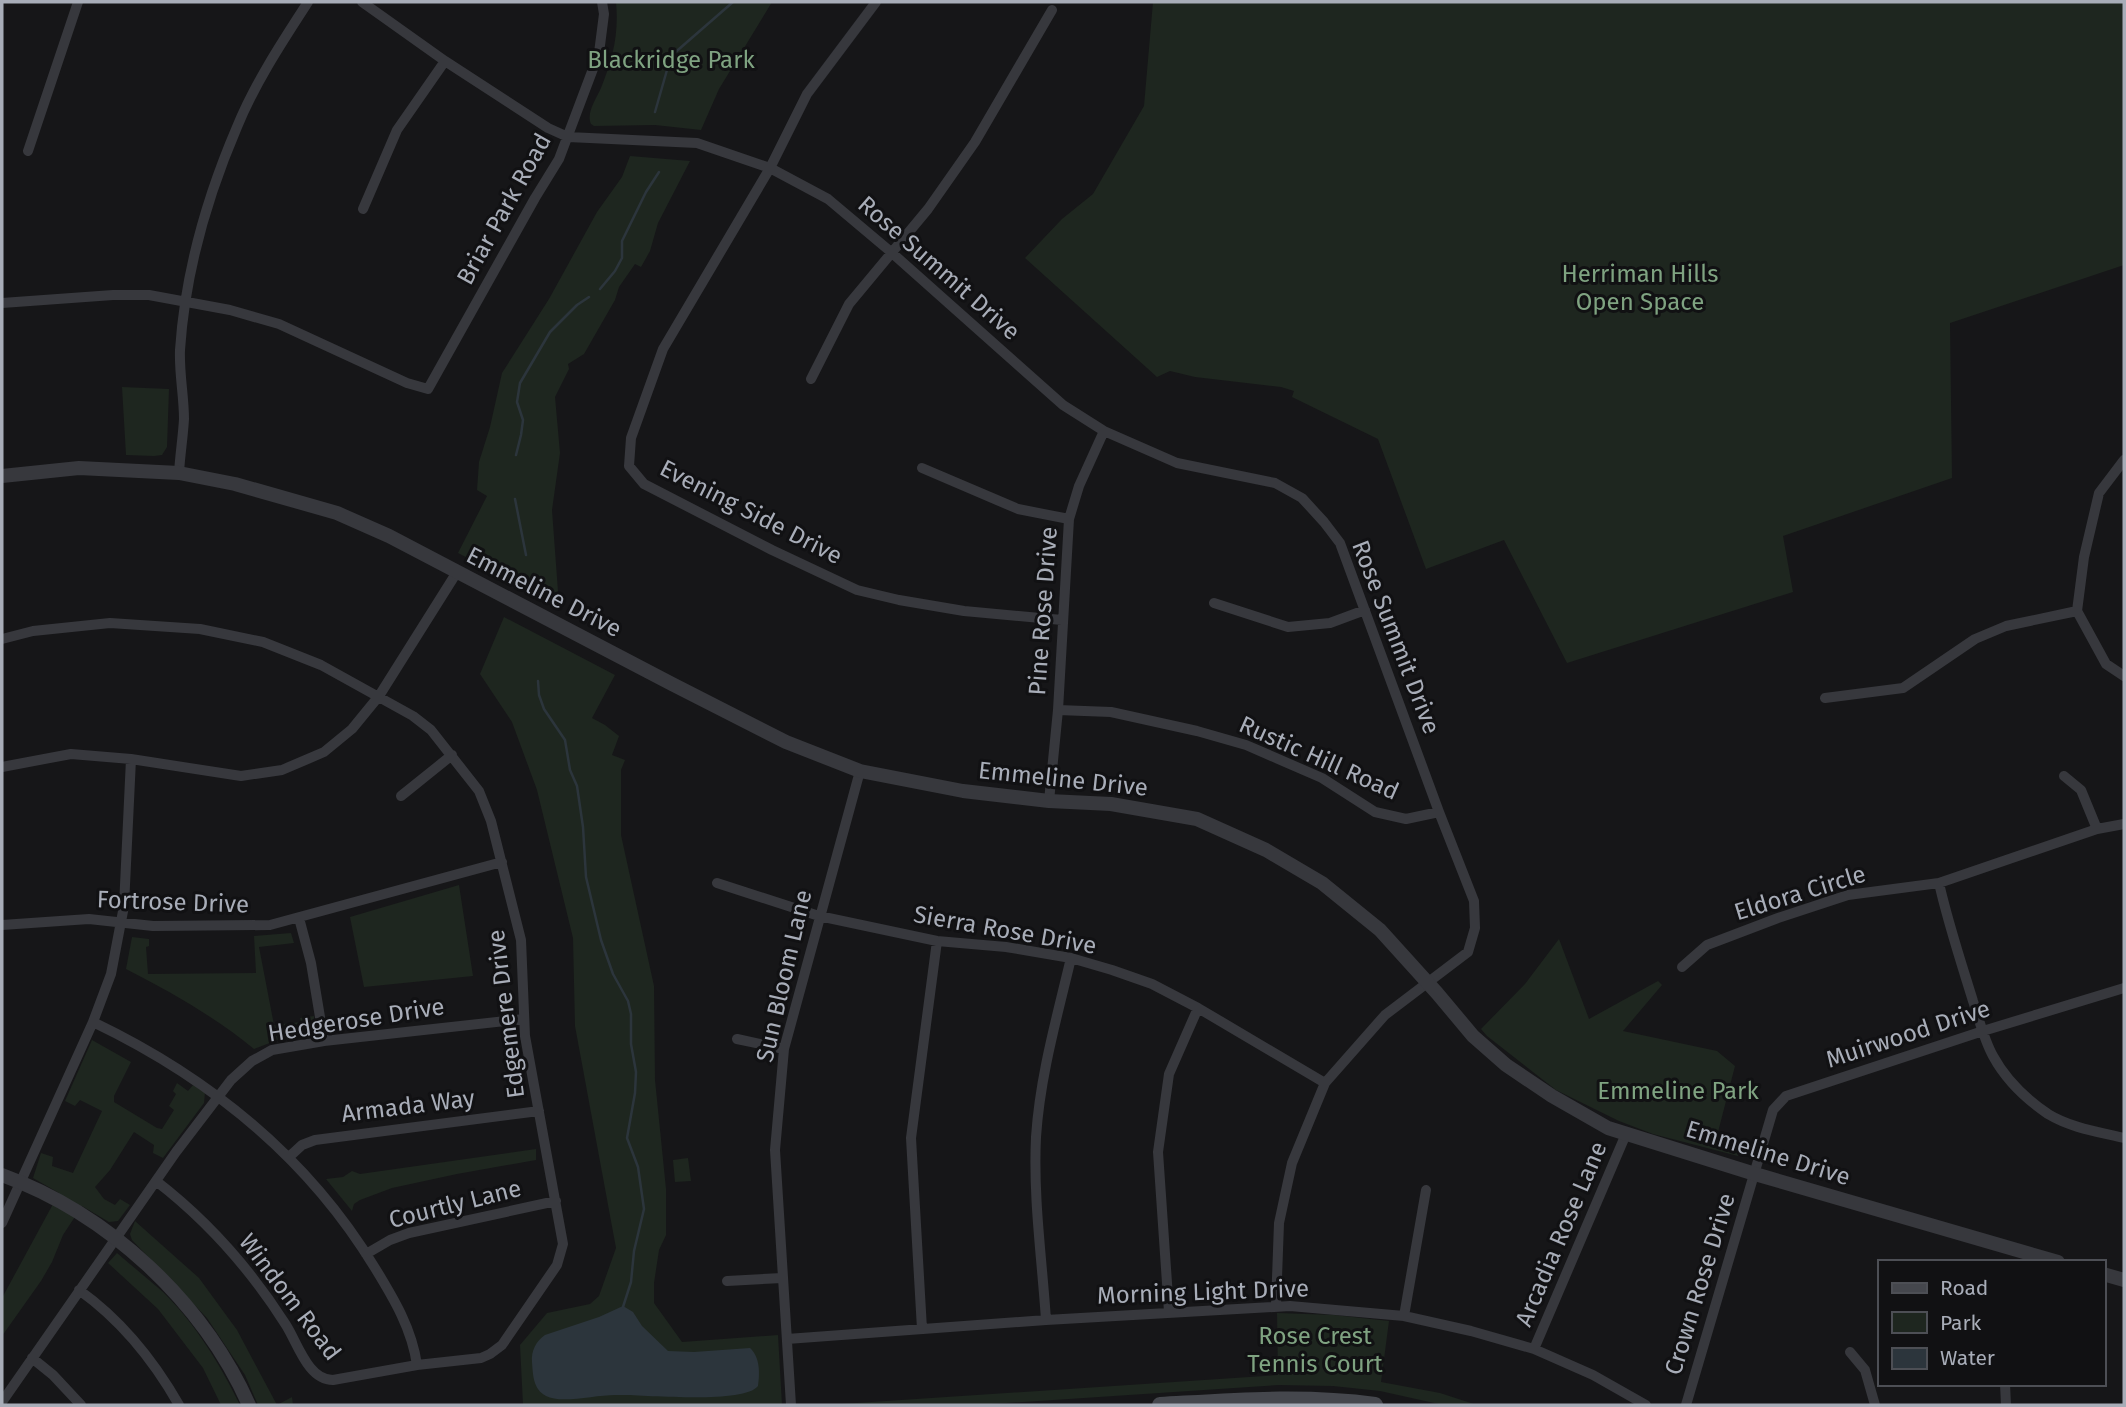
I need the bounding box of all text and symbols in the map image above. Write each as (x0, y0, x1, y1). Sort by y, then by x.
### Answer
park label: Blackridge Park (587, 46, 755, 74)
street label: Briar Park Road (451, 129, 557, 289)
street label: Rose Summit Drive (852, 190, 1026, 346)
park label: Herriman Hills Open Space (1561, 260, 1719, 316)
street label: Evening Side Drive (655, 454, 847, 570)
street label: Pine Rose Drive (1023, 526, 1063, 696)
street label: Rose Summit Drive (1346, 536, 1446, 738)
street label: Emmeline Drive (462, 541, 626, 643)
street label: Rustic Hill Road (1235, 710, 1403, 806)
street label: Emmeline Drive (977, 756, 1149, 802)
street label: Eldora Circle (1731, 860, 1869, 926)
street label: Fortrose Drive (96, 885, 250, 919)
street label: Sun Bloom Lane (751, 887, 817, 1065)
street label: Sierra Rose Drive (911, 900, 1099, 960)
street label: Edgemere Drive (482, 928, 530, 1100)
street label: Hedgerose Drive (266, 992, 446, 1048)
street label: Muirwood Drive (1822, 994, 1994, 1074)
park label: Emmeline Park (1597, 1077, 1759, 1105)
street label: Armada Way (340, 1084, 476, 1128)
street label: Emmeline Drive (1682, 1115, 1854, 1191)
street label: Arcadia Rose Lane (1509, 1137, 1613, 1331)
street label: Courtly Lane (386, 1174, 524, 1234)
street label: Crown Rose Drive (1659, 1190, 1741, 1378)
street label: Windom Road (233, 1228, 347, 1366)
legend (1878, 1260, 2105, 1386)
street label: Morning Light Drive (1096, 1274, 1310, 1310)
text: Road (1940, 1275, 1988, 1301)
text: Park (1940, 1310, 1982, 1336)
park label: Rose Crest Tennis Court (1247, 1322, 1383, 1378)
text: Water (1940, 1345, 1995, 1371)

